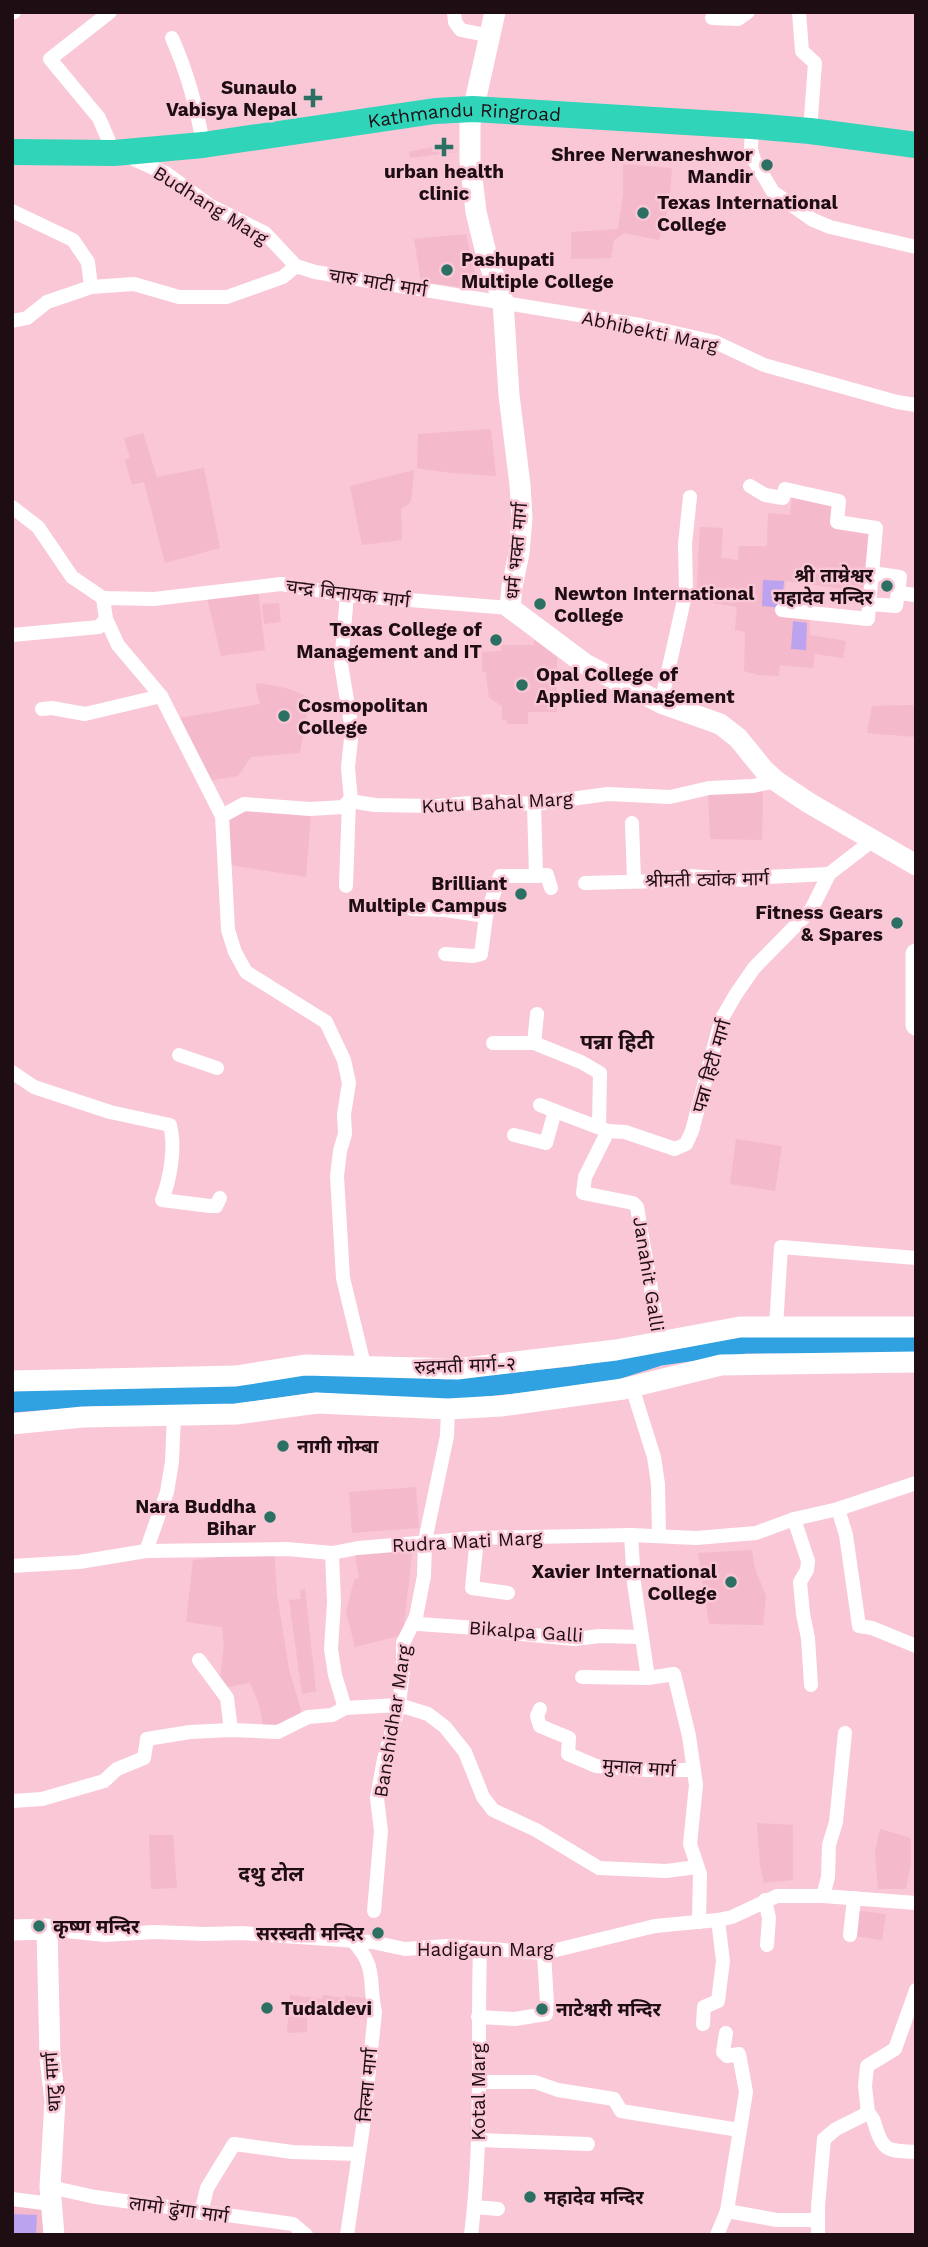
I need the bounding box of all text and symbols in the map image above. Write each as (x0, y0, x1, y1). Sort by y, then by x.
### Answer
place label: Sunaulo Vabisya Nepal (166, 76, 298, 121)
marker: Sunaulo Vabisya Nepal (303, 88, 323, 108)
street label: Kathmandu Ringroad (366, 98, 562, 133)
marker: urban health clinic (434, 137, 454, 157)
place label: Shree Nerwaneshwor Mandir (551, 143, 754, 188)
marker: Shree Nerwaneshwor Mandir (759, 157, 775, 173)
place label: urban health clinic (384, 160, 504, 205)
street label: Budhang Marg (149, 161, 273, 250)
place label: Texas International College (657, 191, 838, 236)
marker: Texas International College (635, 205, 651, 221)
place label: Pashupati Multiple College (461, 248, 614, 293)
marker: Pashupati Multiple College (439, 262, 455, 278)
street label: चारु माटी मार्ग (327, 263, 430, 302)
street label: Abhibekti Marg (580, 306, 721, 357)
street label: धर्म भक्त मार्ग (501, 501, 532, 601)
place label: श्री ताम्रेश्वर महादेव मन्दिर (773, 564, 874, 609)
street label: चन्द्र बिनायक मार्ग (285, 574, 412, 613)
marker: श्री ताम्रेश्वर महादेव मन्दिर (879, 578, 895, 594)
place label: Newton International College (554, 582, 755, 627)
marker: Newton International College (532, 596, 548, 612)
place label: Texas College of Management and IT (296, 618, 482, 663)
marker: Texas College of Management and IT (488, 632, 504, 648)
place label: Opal College of Applied Management (536, 663, 735, 708)
marker: Opal College of Applied Management (514, 677, 530, 693)
place label: Cosmopolitan College (298, 694, 428, 739)
marker: Cosmopolitan College (276, 708, 292, 724)
street label: Kutu Bahal Marg (421, 787, 574, 818)
street label: श्रीमती ट्यांक मार्ग (645, 867, 770, 892)
place label: Brilliant Multiple Campus (348, 872, 508, 917)
marker: Brilliant Multiple Campus (513, 886, 529, 902)
place label: Fitness Gears & Spares (755, 901, 883, 946)
marker: Fitness Gears & Spares (889, 915, 905, 931)
street label: पन्ना हिटी मार्ग (687, 1016, 736, 1115)
district label: पन्ना हिटी (580, 1029, 655, 1054)
street label: Janahit Galli (628, 1215, 669, 1333)
street label: रुद्रमती मार्ग-२ (414, 1352, 516, 1379)
place label: नागी गोम्बा (297, 1435, 379, 1458)
marker: नागी गोम्बा (275, 1438, 291, 1454)
place label: Nara Buddha Bihar (135, 1495, 257, 1540)
marker: Nara Buddha Bihar (262, 1509, 278, 1525)
street label: Rudra Mati Marg (391, 1526, 544, 1557)
place label: Xavier International College (532, 1560, 718, 1605)
marker: Xavier International College (723, 1574, 739, 1590)
street label: Bikalpa Galli (468, 1616, 584, 1647)
street label: Banshidhar Marg (369, 1642, 416, 1799)
street label: मुनाल मार्ग (602, 1753, 677, 1783)
district label: दथु टोल (238, 1861, 304, 1887)
place label: कृष्ण मन्दिर (53, 1915, 140, 1939)
marker: कृष्ण मन्दिर (31, 1918, 47, 1934)
place label: सरस्वती मन्दिर (256, 1922, 365, 1945)
marker: सरस्वती मन्दिर (370, 1925, 386, 1941)
street label: Hadigaun Marg (417, 1938, 554, 1961)
place label: Tudaldevi (281, 1997, 372, 2020)
place label: नाटेश्वरी मन्दिर (556, 1998, 662, 2021)
marker: Tudaldevi (259, 2000, 275, 2016)
marker: नाटेश्वरी मन्दिर (534, 2001, 550, 2017)
street label: Kotal Marg (467, 2042, 490, 2141)
street label: निल्मा मार्ग (353, 2046, 382, 2123)
street label: थाटु मार्ग (39, 2050, 67, 2113)
place label: महादेव मन्दिर (544, 2186, 644, 2209)
marker: महादेव मन्दिर (522, 2189, 538, 2205)
street label: लामो ढुंगा मार्ग (128, 2191, 231, 2229)

